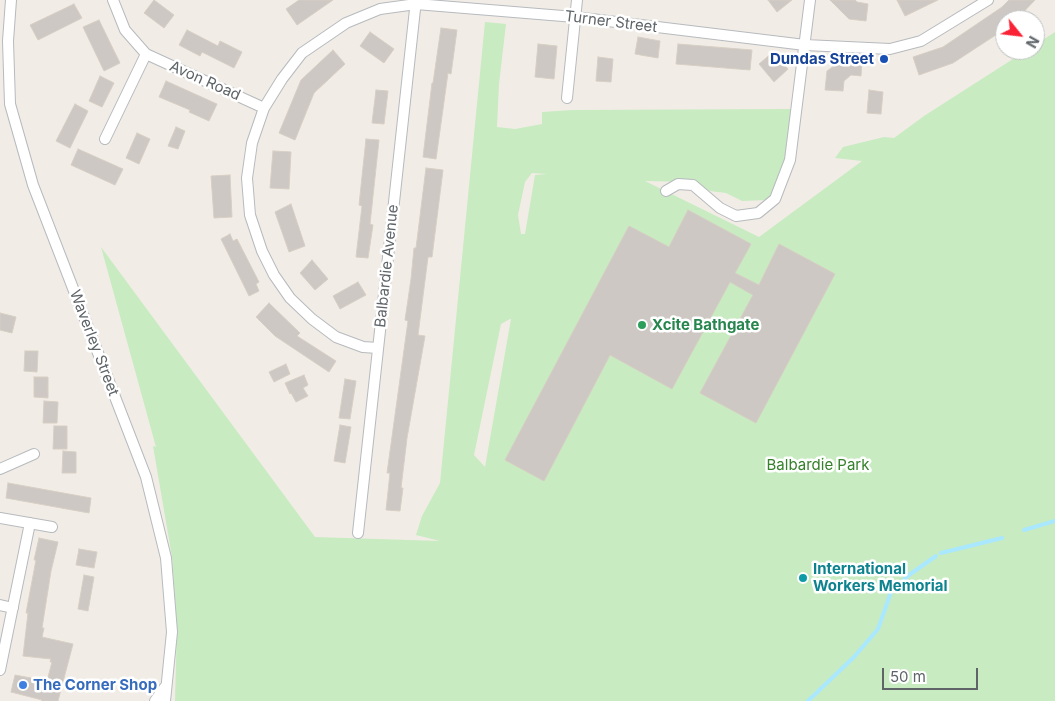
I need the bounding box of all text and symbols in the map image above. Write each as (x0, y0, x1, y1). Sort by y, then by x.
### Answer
street label: Turner Street (564, 7, 658, 37)
north arrow (995, 10, 1045, 60)
text: N (1023, 33, 1043, 51)
place label: Dundas Street (770, 50, 874, 68)
marker: Dundas Street (878, 53, 890, 65)
street label: Avon Road (167, 57, 243, 105)
street label: Balbardie Avenue (372, 204, 402, 328)
street label: Waverley Street (66, 287, 122, 399)
place label: Xcite Bathgate (652, 316, 759, 334)
marker: Xcite Bathgate (636, 319, 648, 331)
park label: Balbardie Park (767, 456, 869, 474)
place label: International Workers Memorial (813, 560, 948, 595)
marker: International Workers Memorial (797, 572, 809, 584)
scale bar (885, 658, 981, 690)
text: 50 m (890, 667, 926, 686)
place label: The Corner Shop (33, 676, 157, 694)
marker: The Corner Shop (17, 679, 29, 691)

